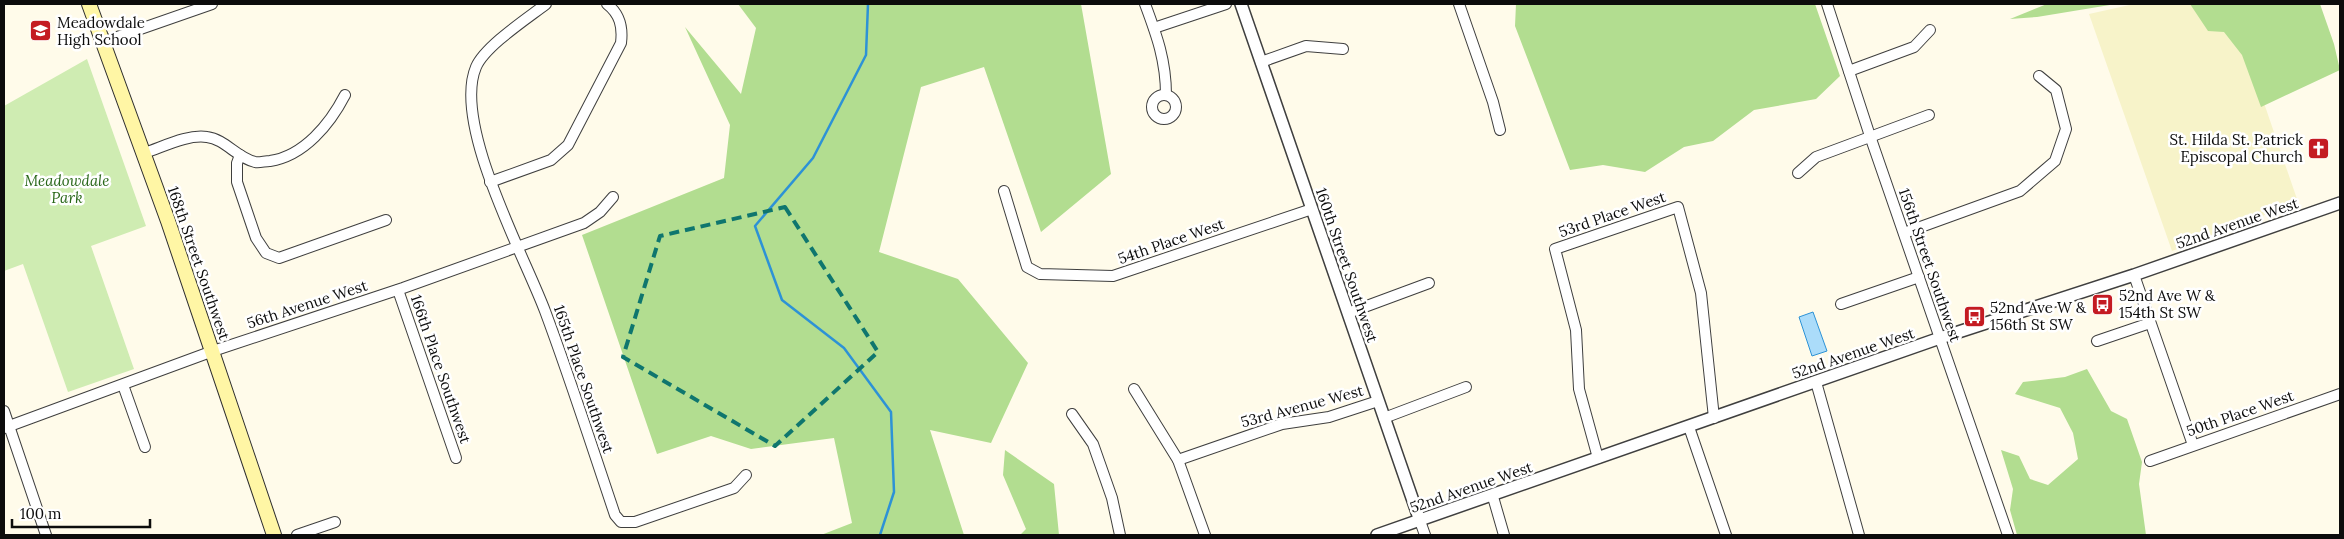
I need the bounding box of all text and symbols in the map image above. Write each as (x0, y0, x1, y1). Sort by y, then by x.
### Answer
place label: Meadowdale High School (57, 13, 145, 49)
school or university icon: Meadowdale High School (29, 19, 53, 43)
place label: St. Hilda St. Patrick Episcopal Church (2170, 130, 2303, 166)
church icon: St. Hilda St. Patrick Episcopal Church (2307, 136, 2331, 160)
park label: Meadowdale Park (24, 171, 110, 207)
street label: 168th Street Southwest (164, 184, 234, 343)
street label: 160th Street Southwest (1312, 185, 1382, 345)
street label: 156th Street Southwest (1895, 186, 1965, 344)
street label: 53rd Place West (1556, 187, 1668, 241)
street label: 52nd Avenue West (2173, 193, 2301, 253)
street label: 54th Place West (1115, 214, 1227, 268)
street label: 56th Avenue West (244, 275, 370, 332)
place label: 52nd Ave W & 154th St SW (2119, 286, 2216, 322)
street label: 166th Place Southwest (407, 292, 475, 446)
bus stop icon: 52nd Ave W & 154th St SW (2091, 292, 2115, 316)
place label: 52nd Ave W & 156th St SW (1990, 298, 2087, 334)
street label: 165th Place Southwest (550, 302, 618, 456)
bus stop icon: 52nd Ave W & 156th St SW (1962, 304, 1986, 328)
street label: 52nd Avenue West (1789, 323, 1917, 383)
street label: 53rd Avenue West (1239, 380, 1365, 431)
street label: 50th Place West (2184, 386, 2296, 440)
street label: 52nd Avenue West (1407, 457, 1535, 517)
scale bar (12, 496, 150, 528)
text: 100 m (20, 504, 61, 523)

